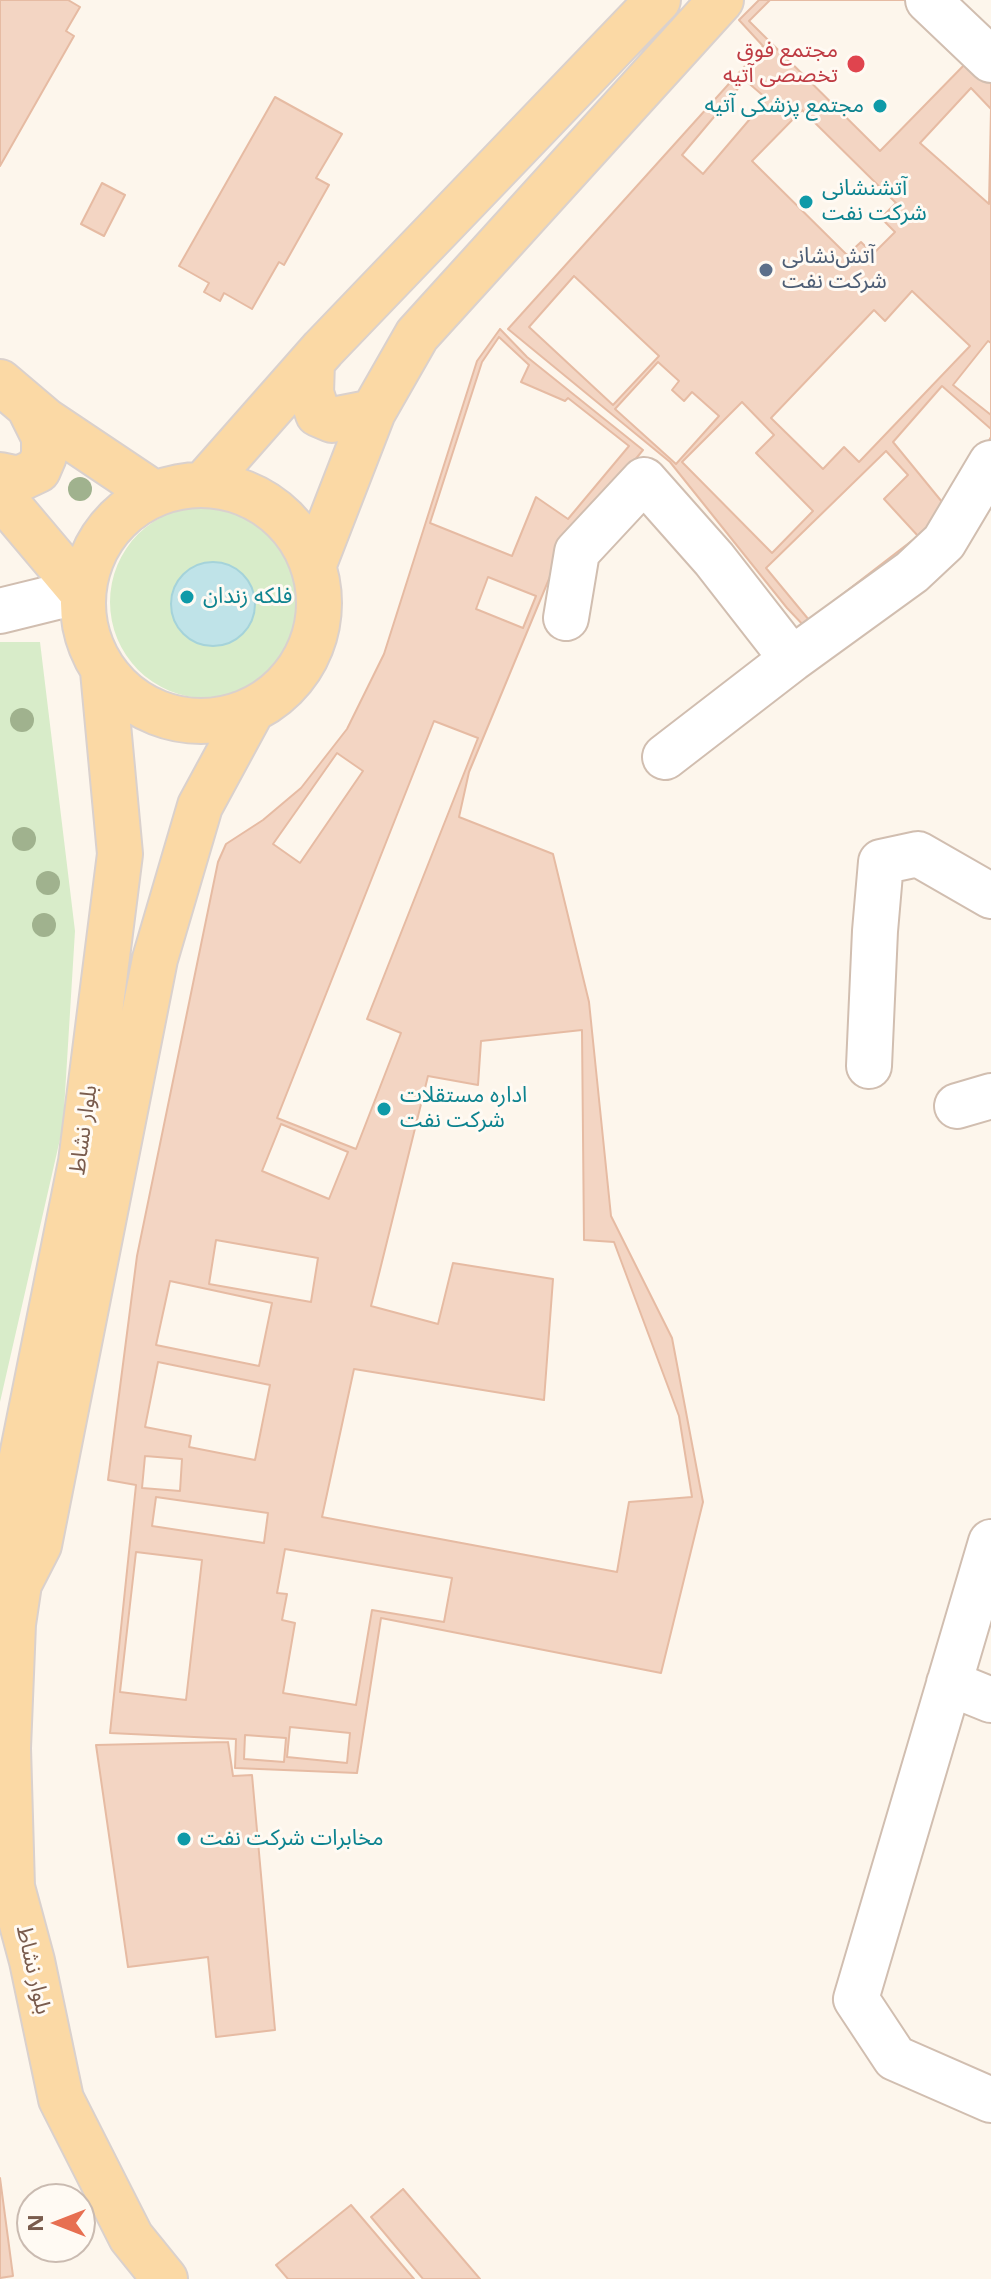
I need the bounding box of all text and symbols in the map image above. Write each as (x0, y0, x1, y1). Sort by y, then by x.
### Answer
place label: مجتمع فوق تخصصی آتیه (723, 38, 838, 90)
marker: مجتمع فوق تخصصی آتیه (845, 53, 867, 75)
place label: مجتمع پزشکی آتیه (705, 93, 864, 119)
marker: مجتمع پزشکی آتیه (871, 97, 889, 115)
place label: آتشنشانی شرکت نفت (822, 176, 927, 228)
marker: آتشنشانی شرکت نفت (797, 193, 815, 211)
place label: آتش‌نشانی شرکت نفت (782, 244, 887, 296)
marker: آتش‌نشانی شرکت نفت (757, 261, 775, 279)
place label: فلکه زندان (203, 584, 292, 610)
marker: فلکه زندان (178, 588, 196, 606)
street label: بلوار نشاط (65, 1083, 103, 1177)
place label: اداره مستقلات شرکت نفت (400, 1083, 527, 1134)
marker: اداره مستقلات شرکت نفت (375, 1100, 393, 1118)
place label: مخابرات شرکت نفت (200, 1826, 384, 1852)
marker: مخابرات شرکت نفت (175, 1830, 193, 1848)
street label: بلوار نشاط (10, 1923, 56, 2017)
north arrow (16, 2183, 96, 2263)
text: N (19, 2214, 49, 2232)

